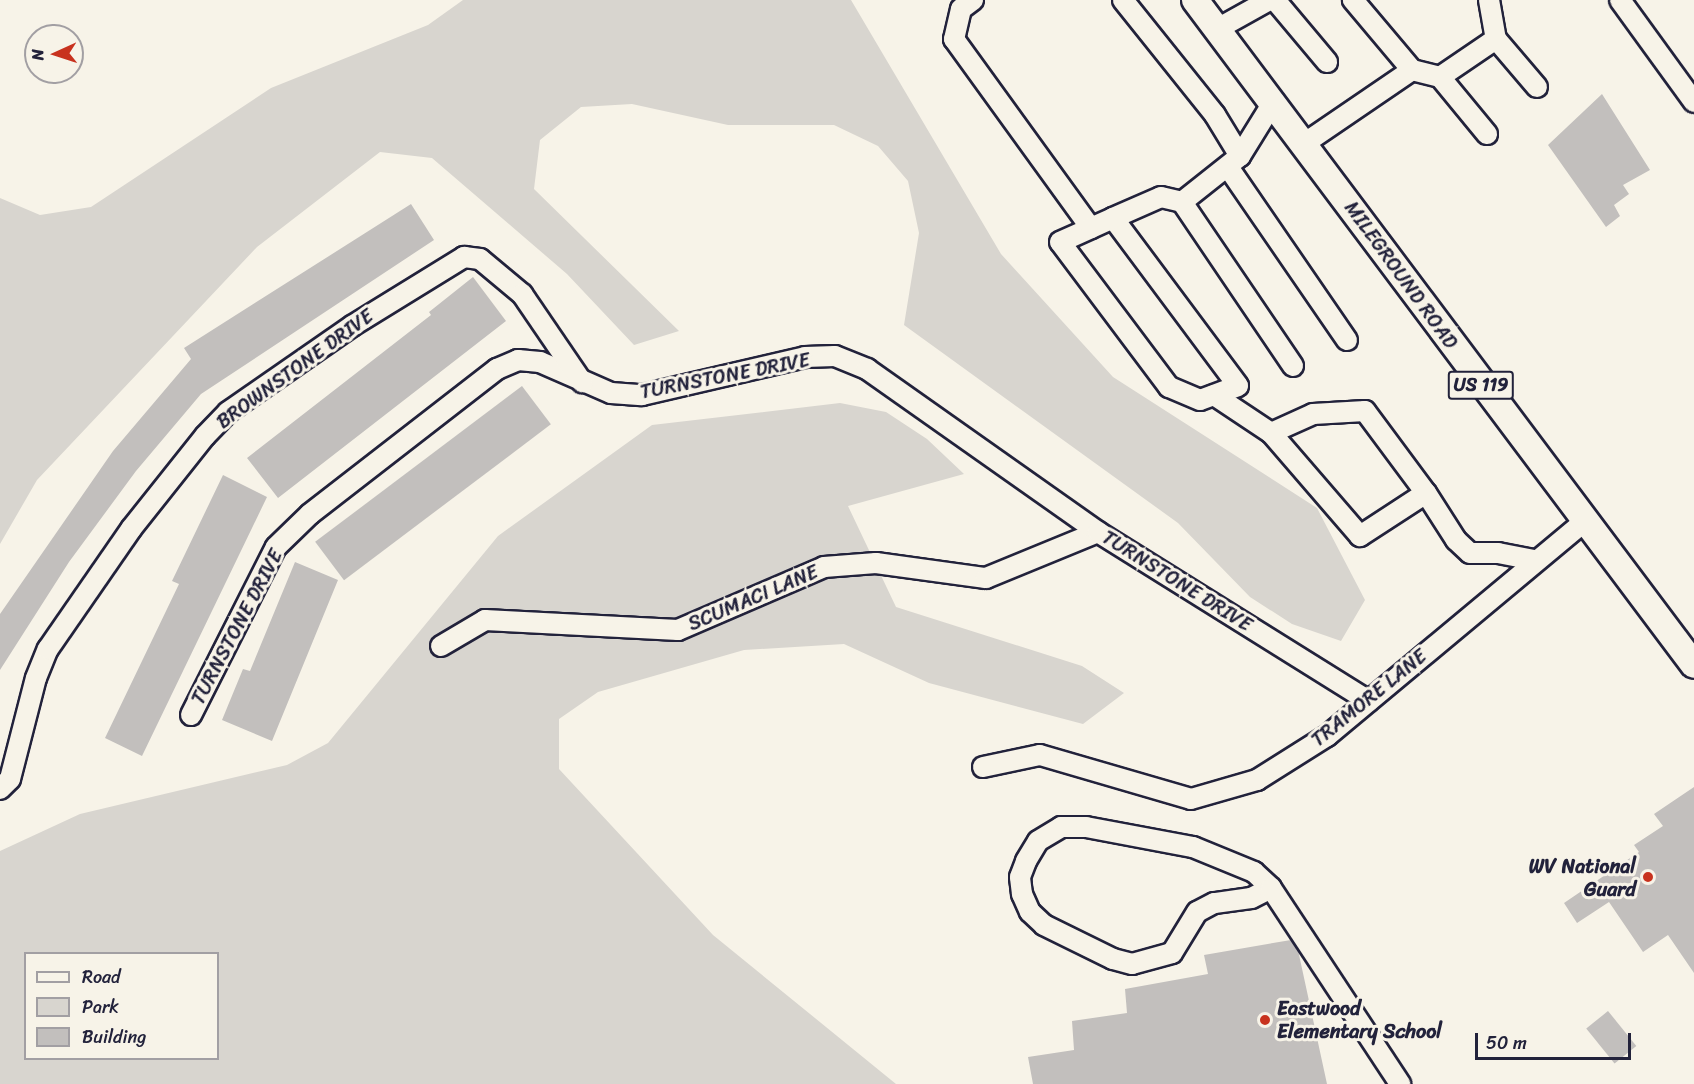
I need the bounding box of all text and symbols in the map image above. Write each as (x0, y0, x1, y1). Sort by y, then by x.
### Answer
north arrow (24, 24, 84, 84)
text: N (23, 49, 52, 61)
street label: MILEGROUND ROAD (1339, 196, 1463, 354)
street label: BROWNSTONE DRIVE (212, 304, 378, 434)
street label: TURNSTONE DRIVE (638, 348, 812, 404)
road number: US 119 (1446, 370, 1516, 400)
street label: TURNSTONE DRIVE (1098, 525, 1256, 637)
street label: TURNSTONE DRIVE (186, 545, 288, 709)
street label: SCUMACI LANE (684, 560, 822, 636)
street label: TRAMORE LANE (1306, 644, 1432, 752)
place label: WV National Guard (1529, 854, 1636, 901)
marker: WV National Guard (1641, 870, 1655, 884)
legend (24, 952, 219, 1060)
text: Road (82, 961, 121, 993)
text: Park (82, 991, 119, 1023)
place label: Eastwood Elementary School (1277, 996, 1442, 1043)
marker: Eastwood Elementary School (1258, 1013, 1272, 1027)
text: Building (82, 1021, 146, 1053)
scale bar (1478, 1021, 1634, 1059)
text: 50 m (1486, 1027, 1527, 1059)

